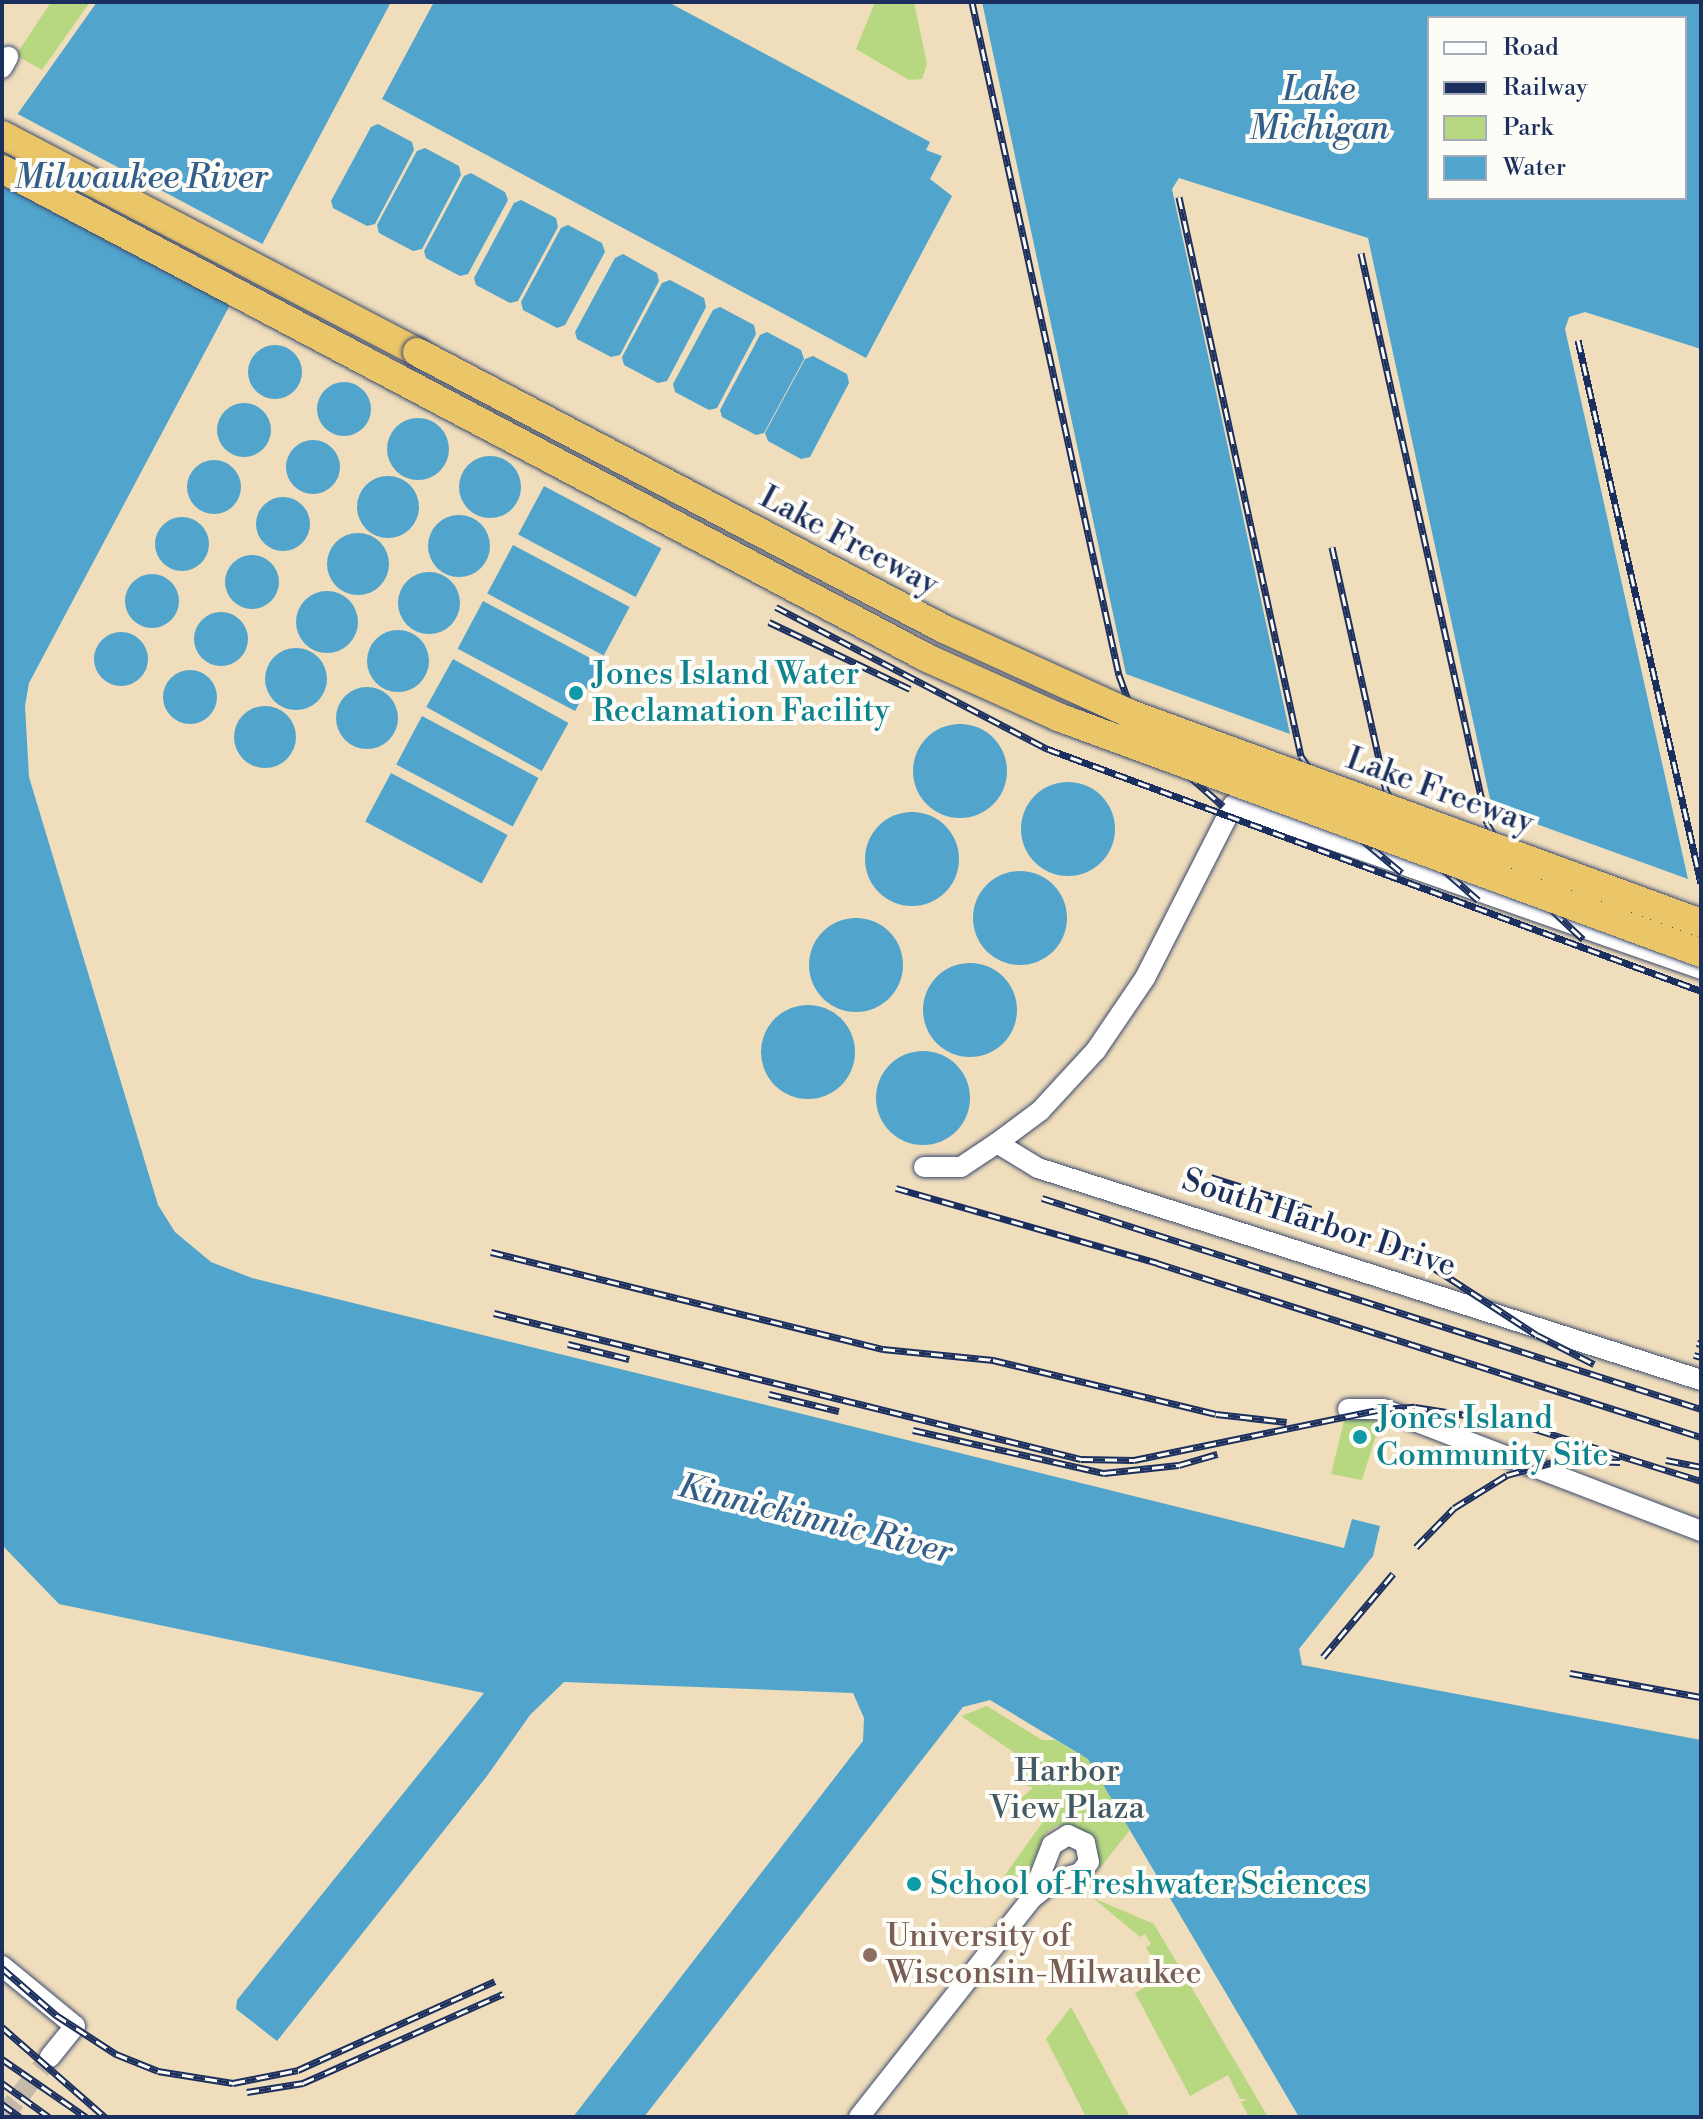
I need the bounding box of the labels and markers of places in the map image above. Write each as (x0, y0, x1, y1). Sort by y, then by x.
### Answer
place label: Jones Island Water Reclamation Facility (592, 656, 890, 731)
marker: Jones Island Water Reclamation Facility (567, 684, 585, 702)
place label: Jones Island Community Site (1376, 1400, 1609, 1475)
marker: Jones Island Community Site (1351, 1428, 1369, 1446)
place label: School of Freshwater Sciences (930, 1865, 1367, 1903)
marker: School of Freshwater Sciences (905, 1875, 923, 1893)
place label: University of Wisconsin-Milwaukee (886, 1918, 1202, 1993)
marker: University of Wisconsin-Milwaukee (861, 1946, 879, 1964)

